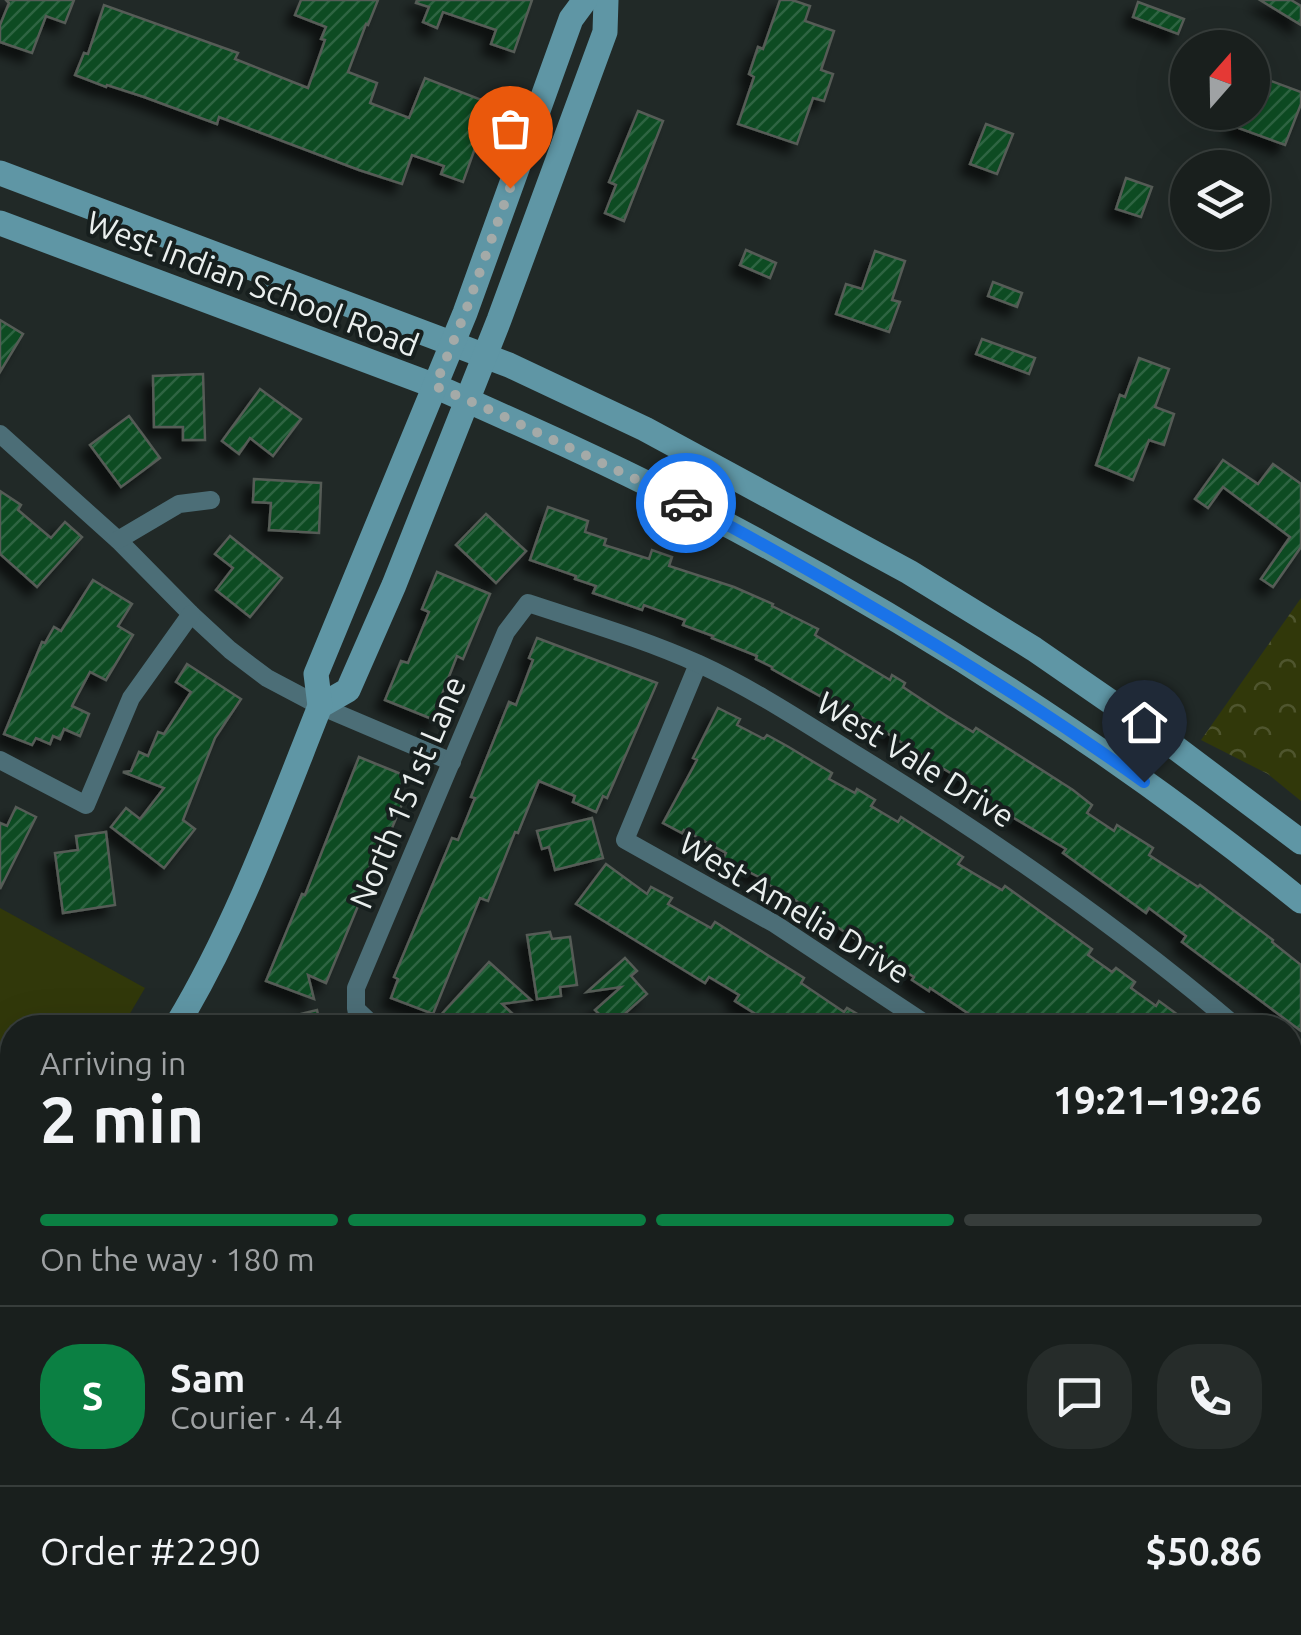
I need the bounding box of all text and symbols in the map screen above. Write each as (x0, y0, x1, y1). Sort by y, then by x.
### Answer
north arrow (1170, 30, 1270, 130)
map controls (1170, 30, 1270, 250)
pin (468, 86, 553, 189)
icon: bag (483, 101, 538, 156)
button: layers (1170, 150, 1270, 250)
street label: West Indian School Road (82, 203, 424, 363)
courier (636, 453, 736, 553)
icon: car (659, 476, 714, 531)
street label: North 151st Lane (342, 671, 472, 913)
pin (1102, 680, 1187, 783)
street label: West Vale Drive (811, 684, 1021, 834)
icon: home (1117, 695, 1172, 750)
street label: West Amelia Drive (673, 824, 917, 990)
text: Arriving in (40, 1045, 186, 1081)
text: 19:21–19:26 (1053, 1079, 1262, 1121)
text: 2 min (40, 1082, 204, 1155)
text: On the way · 180 m (40, 1241, 315, 1277)
button: chat (1027, 1344, 1132, 1449)
button: phone (1157, 1344, 1262, 1449)
text: Sam (170, 1357, 245, 1399)
text: S (82, 1375, 103, 1417)
text: Courier · 4.4 (170, 1399, 343, 1435)
text: Order #2290 (40, 1530, 261, 1572)
text: $50.86 (1145, 1530, 1262, 1572)

